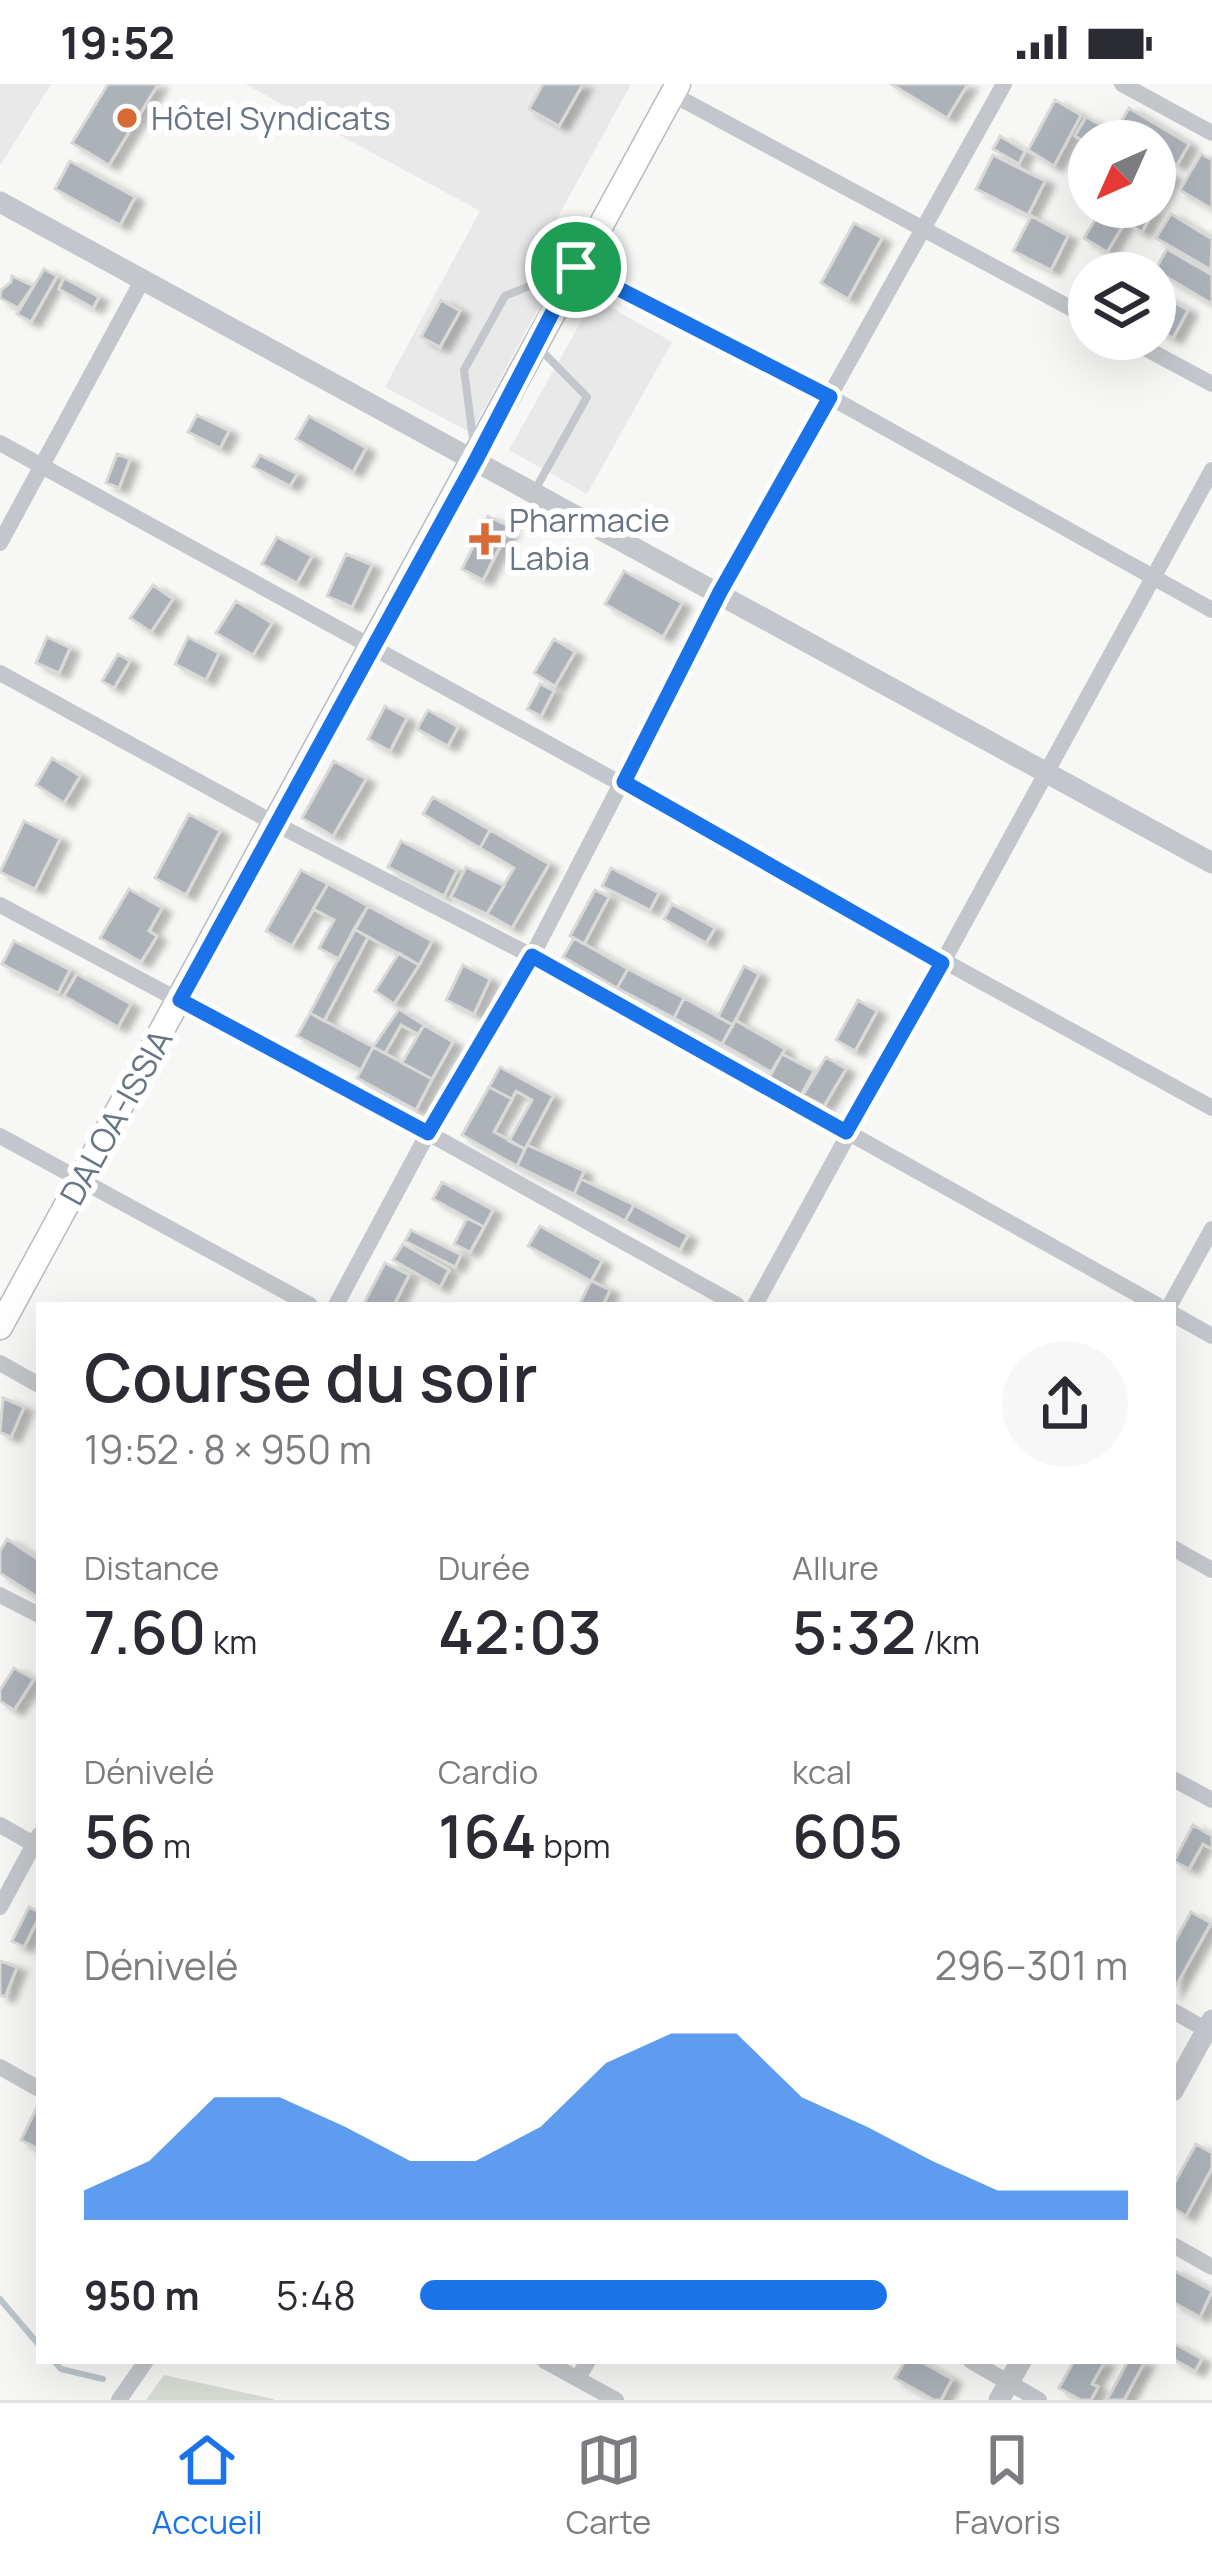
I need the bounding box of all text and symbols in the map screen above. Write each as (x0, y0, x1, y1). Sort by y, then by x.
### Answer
text: 19:52 (60, 11, 175, 73)
place label: Hôtel Syndicats (151, 95, 390, 140)
marker: Hôtel Syndicats (114, 105, 140, 131)
north arrow (1068, 120, 1176, 228)
map controls (1068, 120, 1176, 360)
pin (525, 216, 627, 318)
icon: arrive (543, 234, 609, 300)
button: layers (1068, 252, 1176, 360)
place label: Pharmacie Labia (509, 497, 670, 580)
marker: Pharmacie Labia (472, 526, 498, 552)
street label: DALOA-ISSIA (49, 1021, 182, 1213)
text: Course du soir (84, 1332, 538, 1422)
button: share (1002, 1341, 1128, 1467)
text: 19:52 · 8 × 950 m (84, 1422, 372, 1476)
text: Distance (84, 1545, 219, 1590)
text: Durée (438, 1545, 530, 1590)
text: Allure (792, 1545, 879, 1590)
text: 7.60 (84, 1590, 206, 1672)
text: 42:03 (438, 1590, 602, 1672)
text: 5:32 (792, 1590, 916, 1672)
text: km (206, 1619, 257, 1664)
text: /km (916, 1619, 980, 1664)
text: Dénivelé (84, 1749, 215, 1794)
text: Cardio (438, 1749, 538, 1794)
text: kcal (792, 1749, 852, 1794)
text: 56 (84, 1794, 156, 1876)
text: 164 (438, 1794, 537, 1876)
text: 605 (792, 1794, 903, 1876)
text: m (156, 1823, 191, 1868)
text: bpm (537, 1823, 610, 1868)
text: Dénivelé (84, 1938, 238, 1992)
text: 296–301 m (935, 1938, 1128, 1992)
text: 950 m (84, 2268, 200, 2322)
text: 5:48 (276, 2268, 356, 2322)
tab: Accueil (151, 2427, 263, 2544)
tab: Carte (566, 2427, 651, 2544)
tab: Favoris (954, 2427, 1061, 2544)

